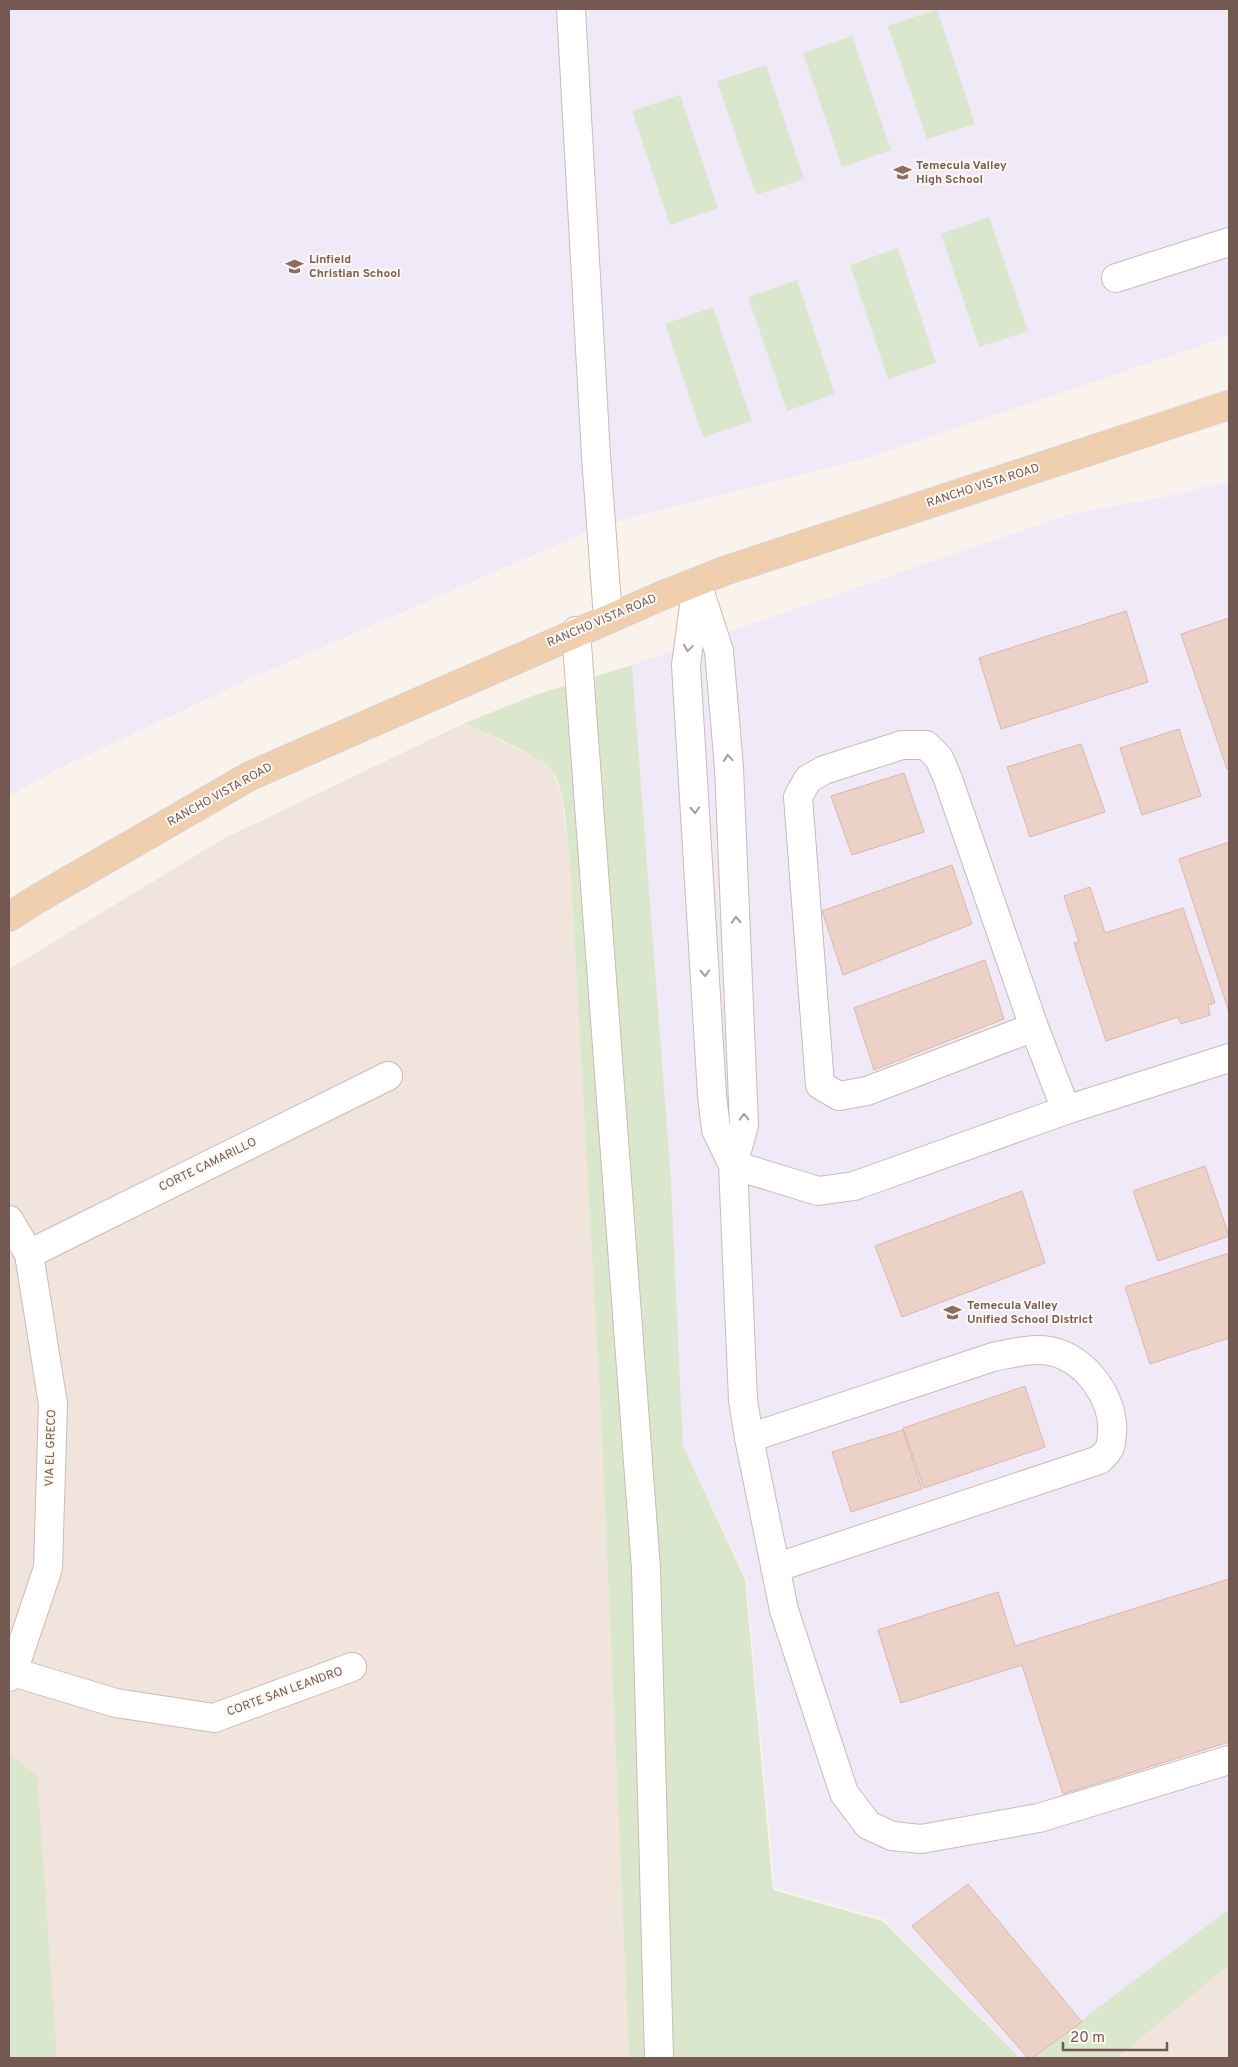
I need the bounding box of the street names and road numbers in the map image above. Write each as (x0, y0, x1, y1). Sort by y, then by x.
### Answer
street label: RANCHO VISTA ROAD (925, 460, 1041, 512)
street label: RANCHO VISTA ROAD (545, 591, 659, 651)
street label: RANCHO VISTA ROAD (165, 759, 275, 831)
street label: CORTE CAMARILLO (156, 1134, 260, 1196)
street label: VIA EL GRECO (42, 1409, 60, 1487)
street label: CORTE SAN LEANDRO (225, 1664, 345, 1720)

